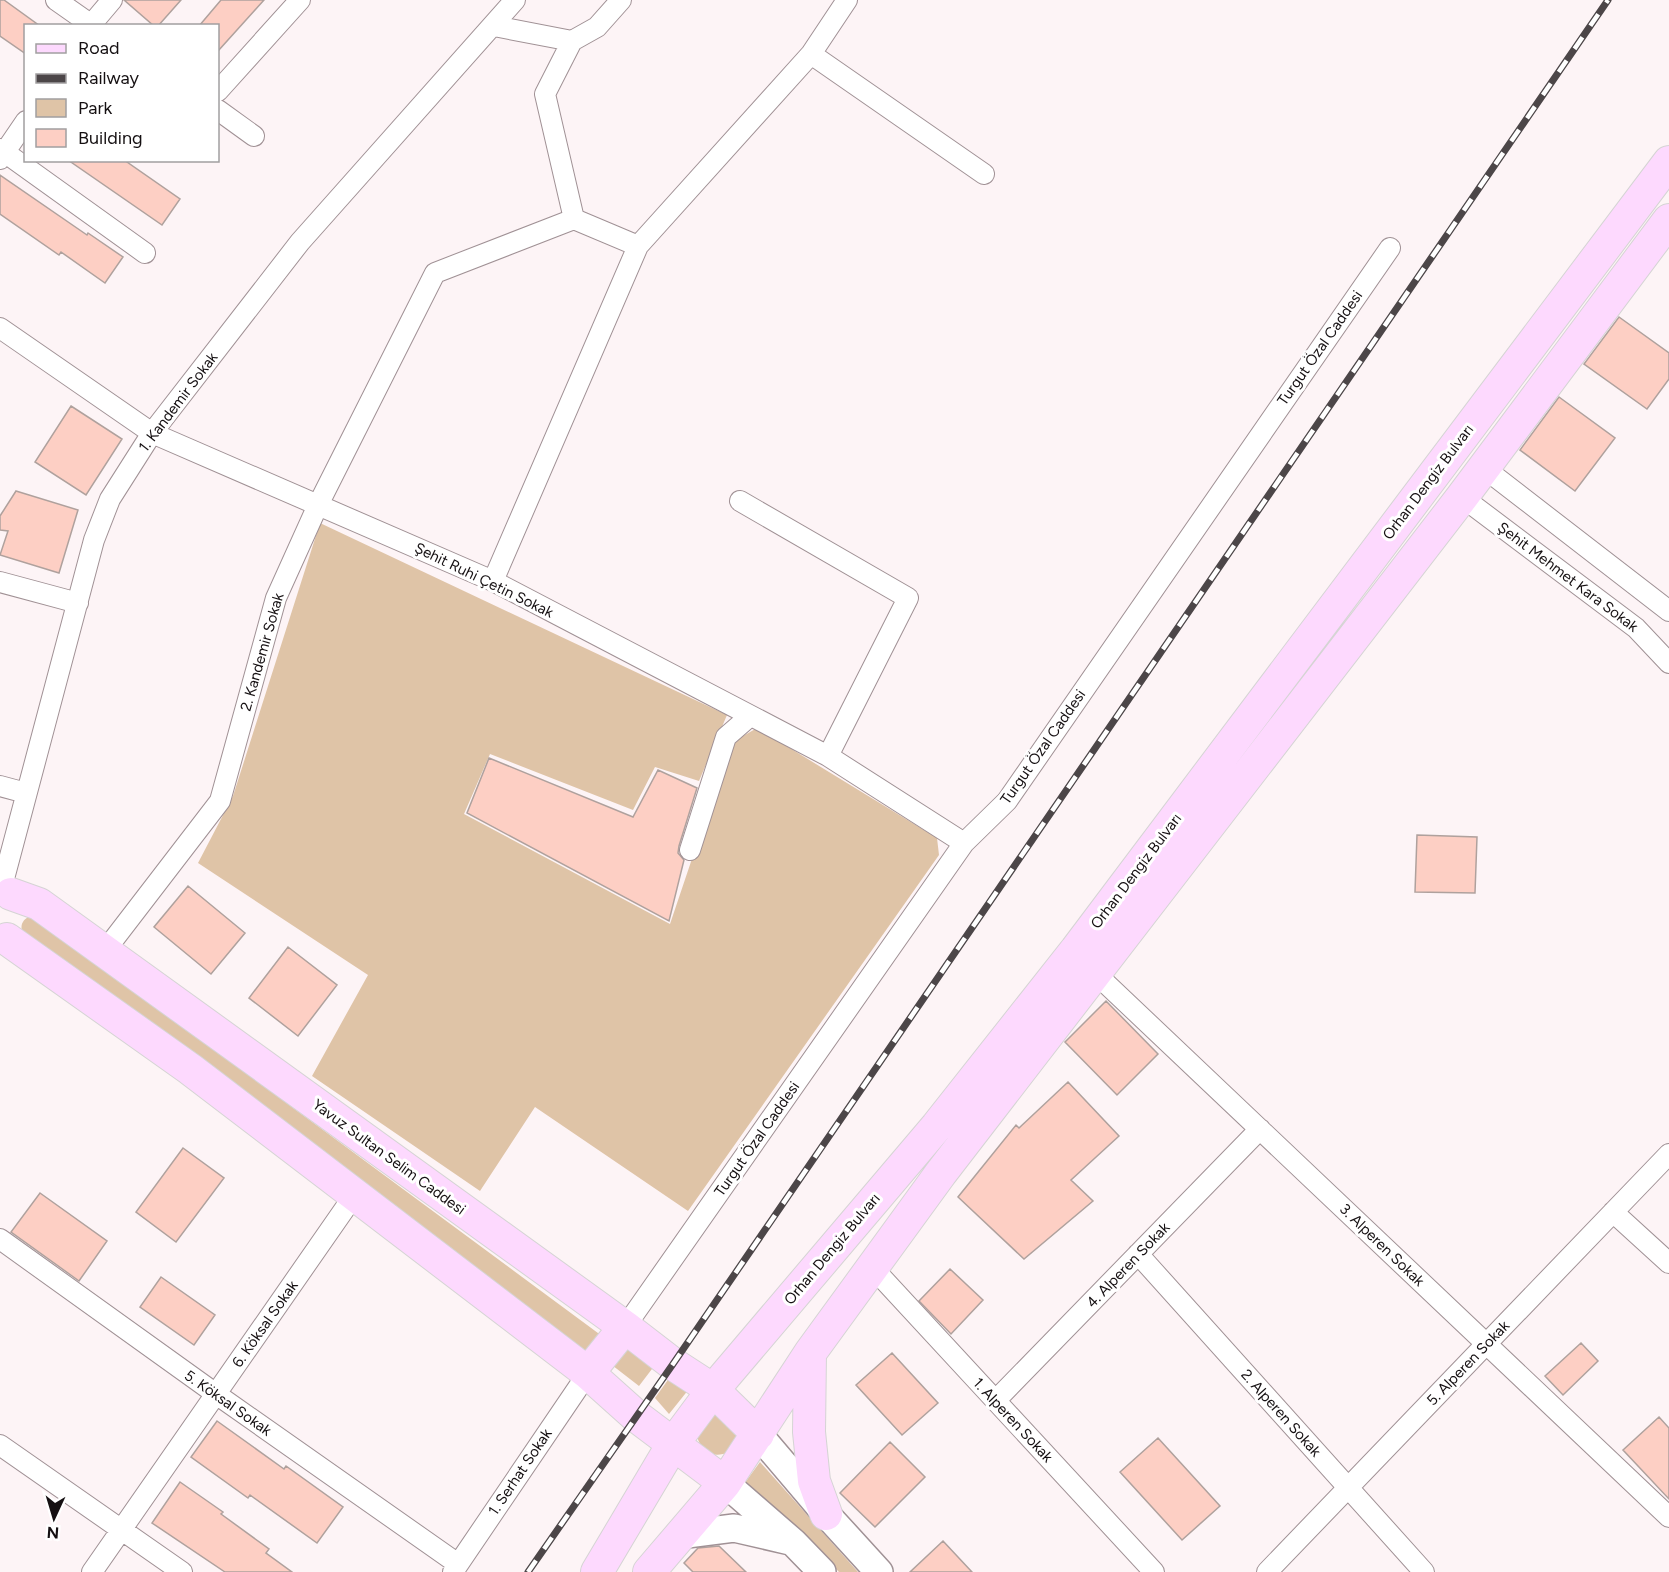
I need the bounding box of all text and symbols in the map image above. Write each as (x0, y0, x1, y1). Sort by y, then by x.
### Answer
legend (24, 24, 219, 162)
text: Road (78, 37, 119, 59)
text: Railway (78, 67, 140, 89)
text: Park (78, 97, 113, 119)
text: Building (78, 127, 143, 149)
street label: Turgut Özal Caddesi (1274, 287, 1366, 409)
street label: 1. Kandemir Sokak (135, 348, 222, 455)
street label: Orhan Dengiz Bulvarı (1379, 421, 1477, 543)
street label: Şehit Mehmet Kara Sokak (1494, 518, 1642, 636)
street label: Şehit Ruhi Çetin Sokak (412, 539, 557, 622)
street label: 2. Kandemir Sokak (237, 590, 288, 713)
street label: Turgut Özal Caddesi (997, 686, 1089, 808)
street label: Orhan Dengiz Bulvarı (1087, 810, 1185, 932)
street label: Turgut Özal Caddesi (711, 1078, 803, 1200)
street label: Yavuz Sultan Selim Caddesi (309, 1095, 469, 1219)
street label: Orhan Dengiz Bulvarı (780, 1190, 884, 1308)
street label: 3. Alperen Sokak (1336, 1200, 1429, 1290)
street label: 4. Alperen Sokak (1083, 1218, 1174, 1312)
street label: 6. Köksal Sokak (228, 1277, 302, 1371)
street label: 5. Alperen Sokak (1423, 1316, 1514, 1409)
street label: 5. Köksal Sokak (181, 1366, 276, 1440)
street label: 2. Alperen Sokak (1237, 1366, 1325, 1461)
street label: 1. Alperen Sokak (969, 1374, 1057, 1466)
street label: 1. Serhat Sokak (484, 1425, 556, 1519)
north arrow (24, 1488, 84, 1548)
text: N (46, 1523, 60, 1542)

